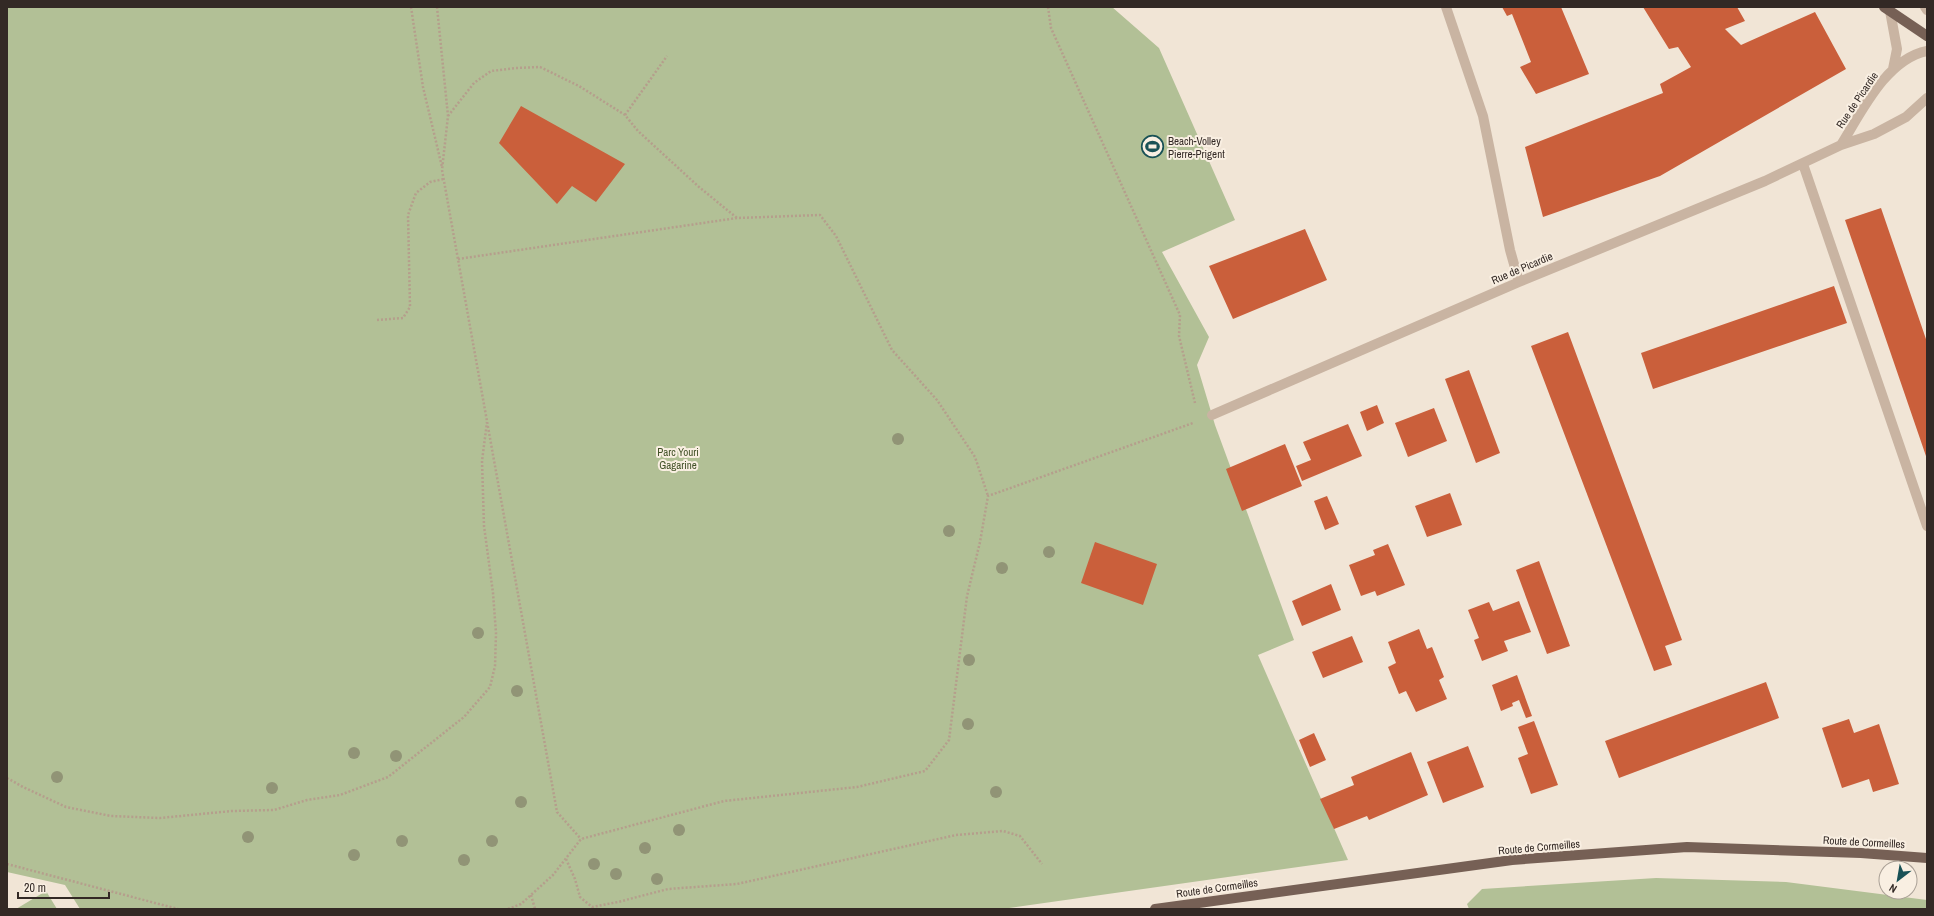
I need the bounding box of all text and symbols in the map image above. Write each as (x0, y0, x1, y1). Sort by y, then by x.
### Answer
street label: Rue de Picardie (1833, 69, 1881, 131)
sports icon: Beach-Volley Pierre-Prigent (1140, 134, 1166, 160)
place label: Beach-Volley Pierre-Prigent (1168, 134, 1225, 161)
street label: Rue de Picardie (1489, 249, 1555, 287)
park label: Parc Youri Gagarine (657, 445, 699, 472)
street label: Route de Cormeilles (1823, 833, 1906, 851)
street label: Route de Cormeilles (1497, 836, 1581, 858)
north arrow (1878, 860, 1918, 900)
scale bar (18, 874, 109, 900)
street label: Route de Cormeilles (1175, 875, 1259, 901)
text: 20 m (24, 880, 46, 896)
text: N (1886, 881, 1899, 896)

